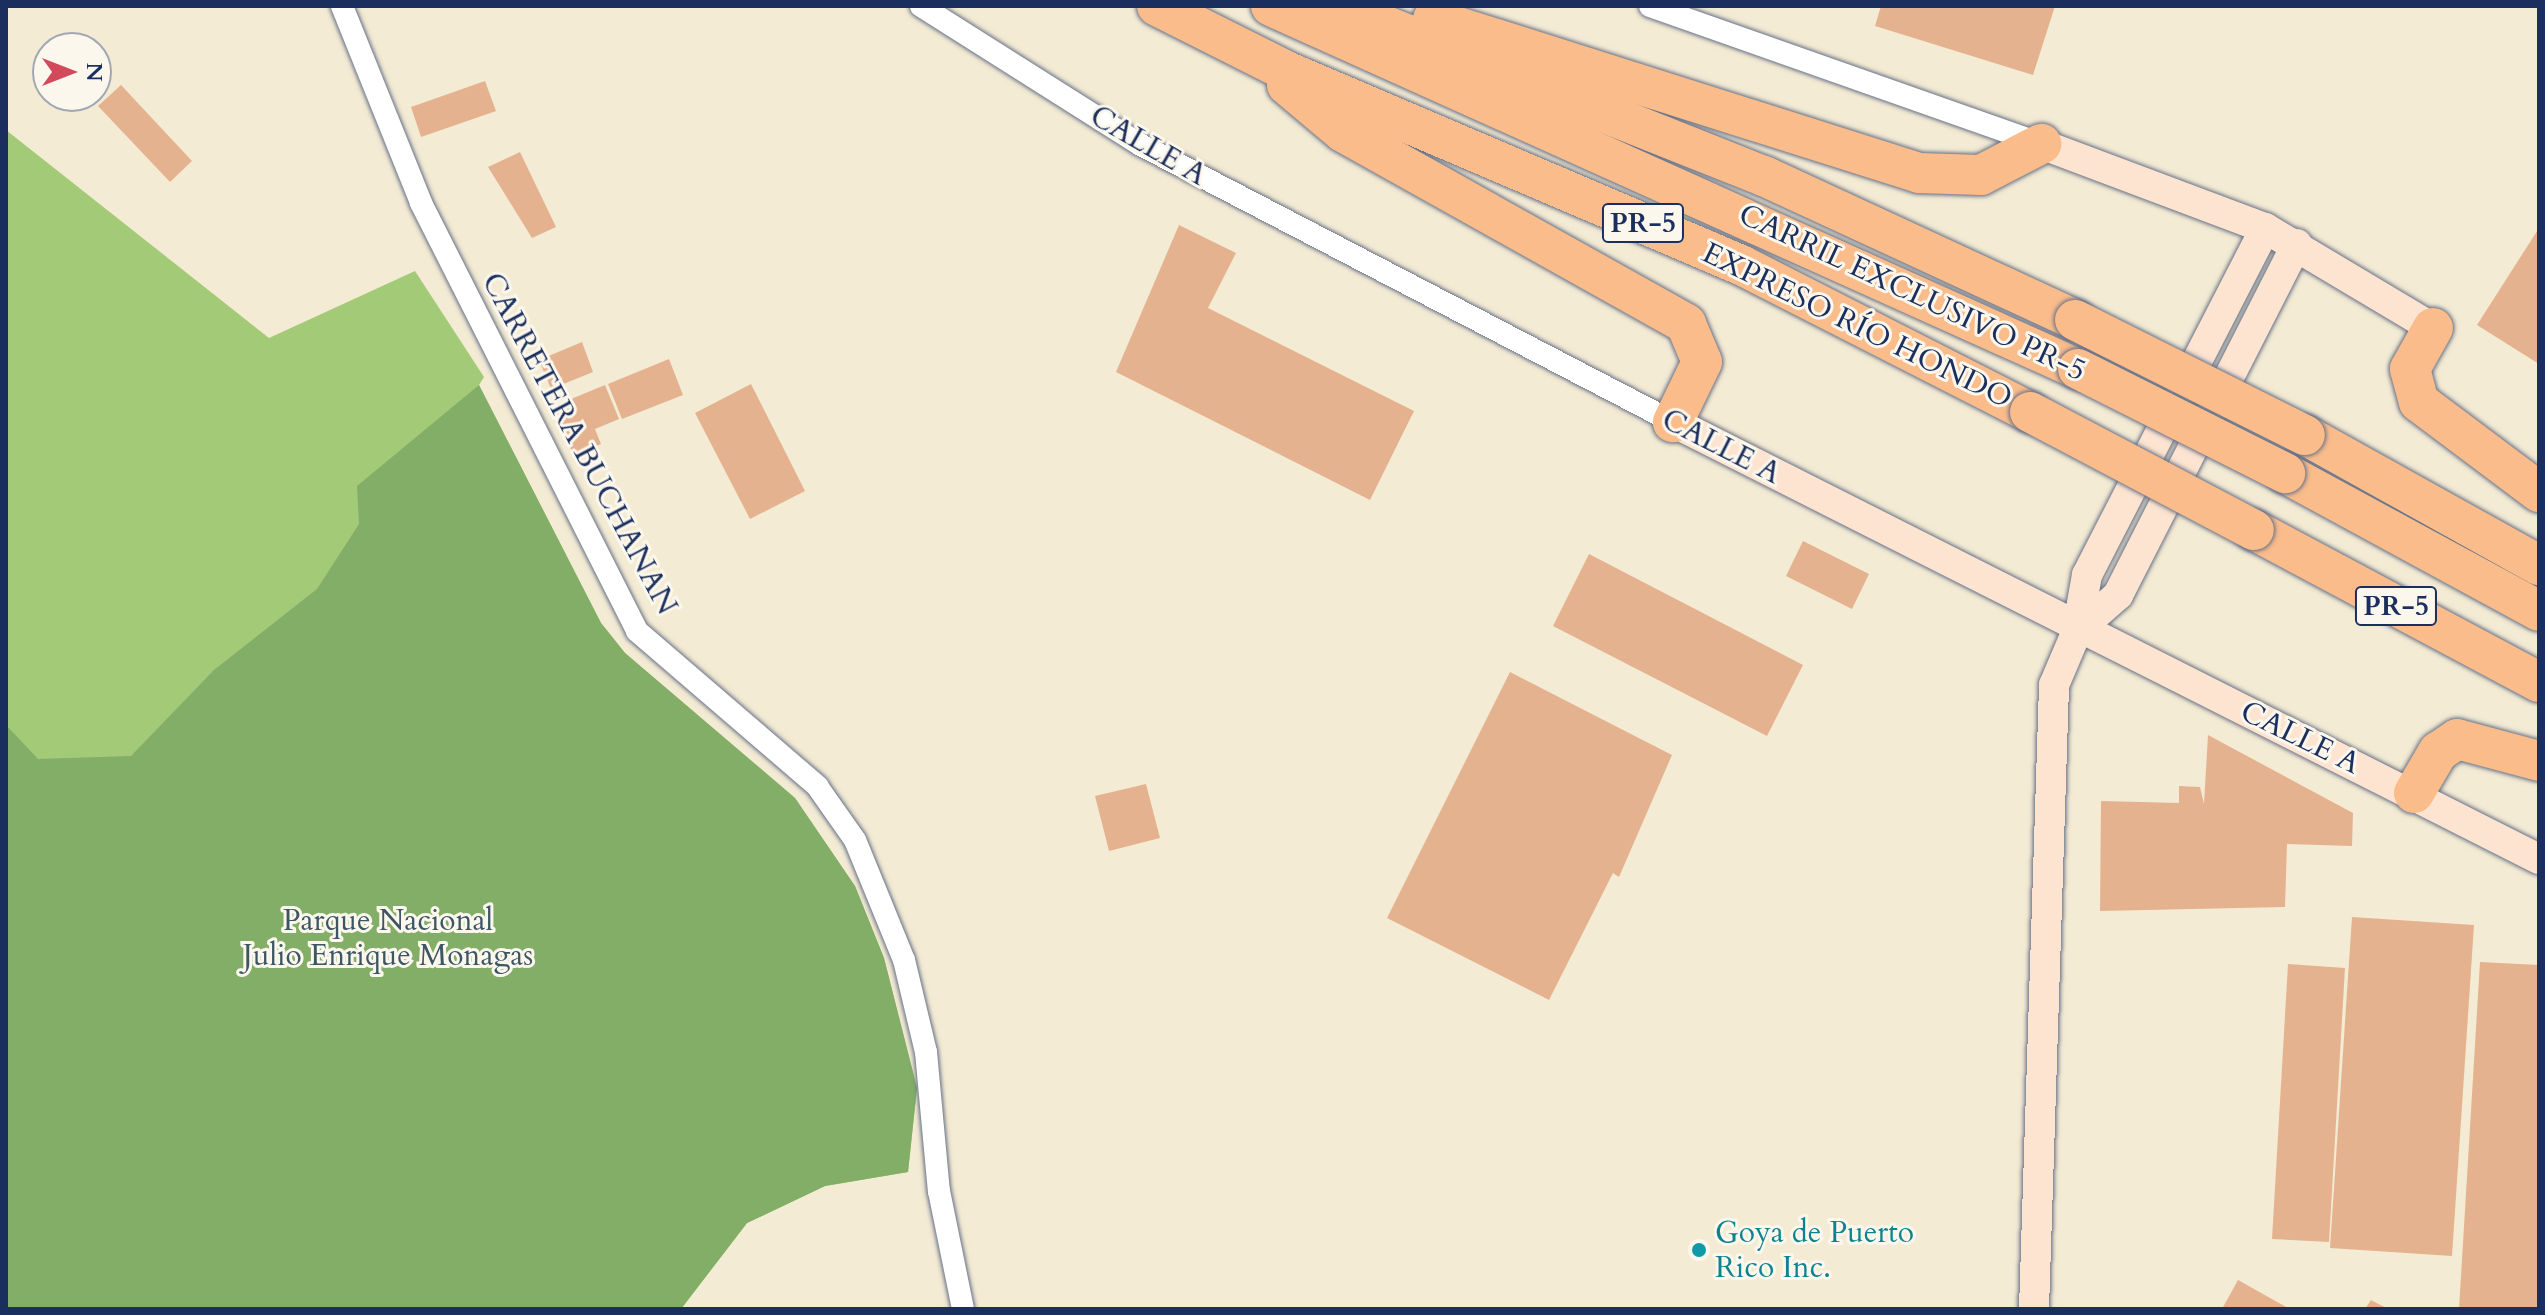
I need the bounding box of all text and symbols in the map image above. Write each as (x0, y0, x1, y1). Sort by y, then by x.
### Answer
north arrow (32, 32, 112, 112)
text: N (79, 62, 109, 82)
street label: CALLE A (1083, 98, 1213, 194)
street label: CARRIL EXCLUSIVO PR-5 (1733, 197, 2091, 389)
road number: PR-5 (1601, 199, 1685, 247)
street label: EXPRESO RÍO HONDO (1696, 235, 2018, 417)
street label: CARRETERA BUCHANAN (473, 267, 685, 621)
street label: CALLE A (1656, 402, 1786, 492)
road number: PR-5 (2354, 582, 2438, 630)
street label: CALLE A (2234, 694, 2366, 782)
park label: Parque Nacional Julio Enrique Monagas (243, 903, 533, 974)
place label: Goya de Puerto Rico Inc. (1715, 1215, 1914, 1286)
marker: Goya de Puerto Rico Inc. (1690, 1241, 1708, 1259)

